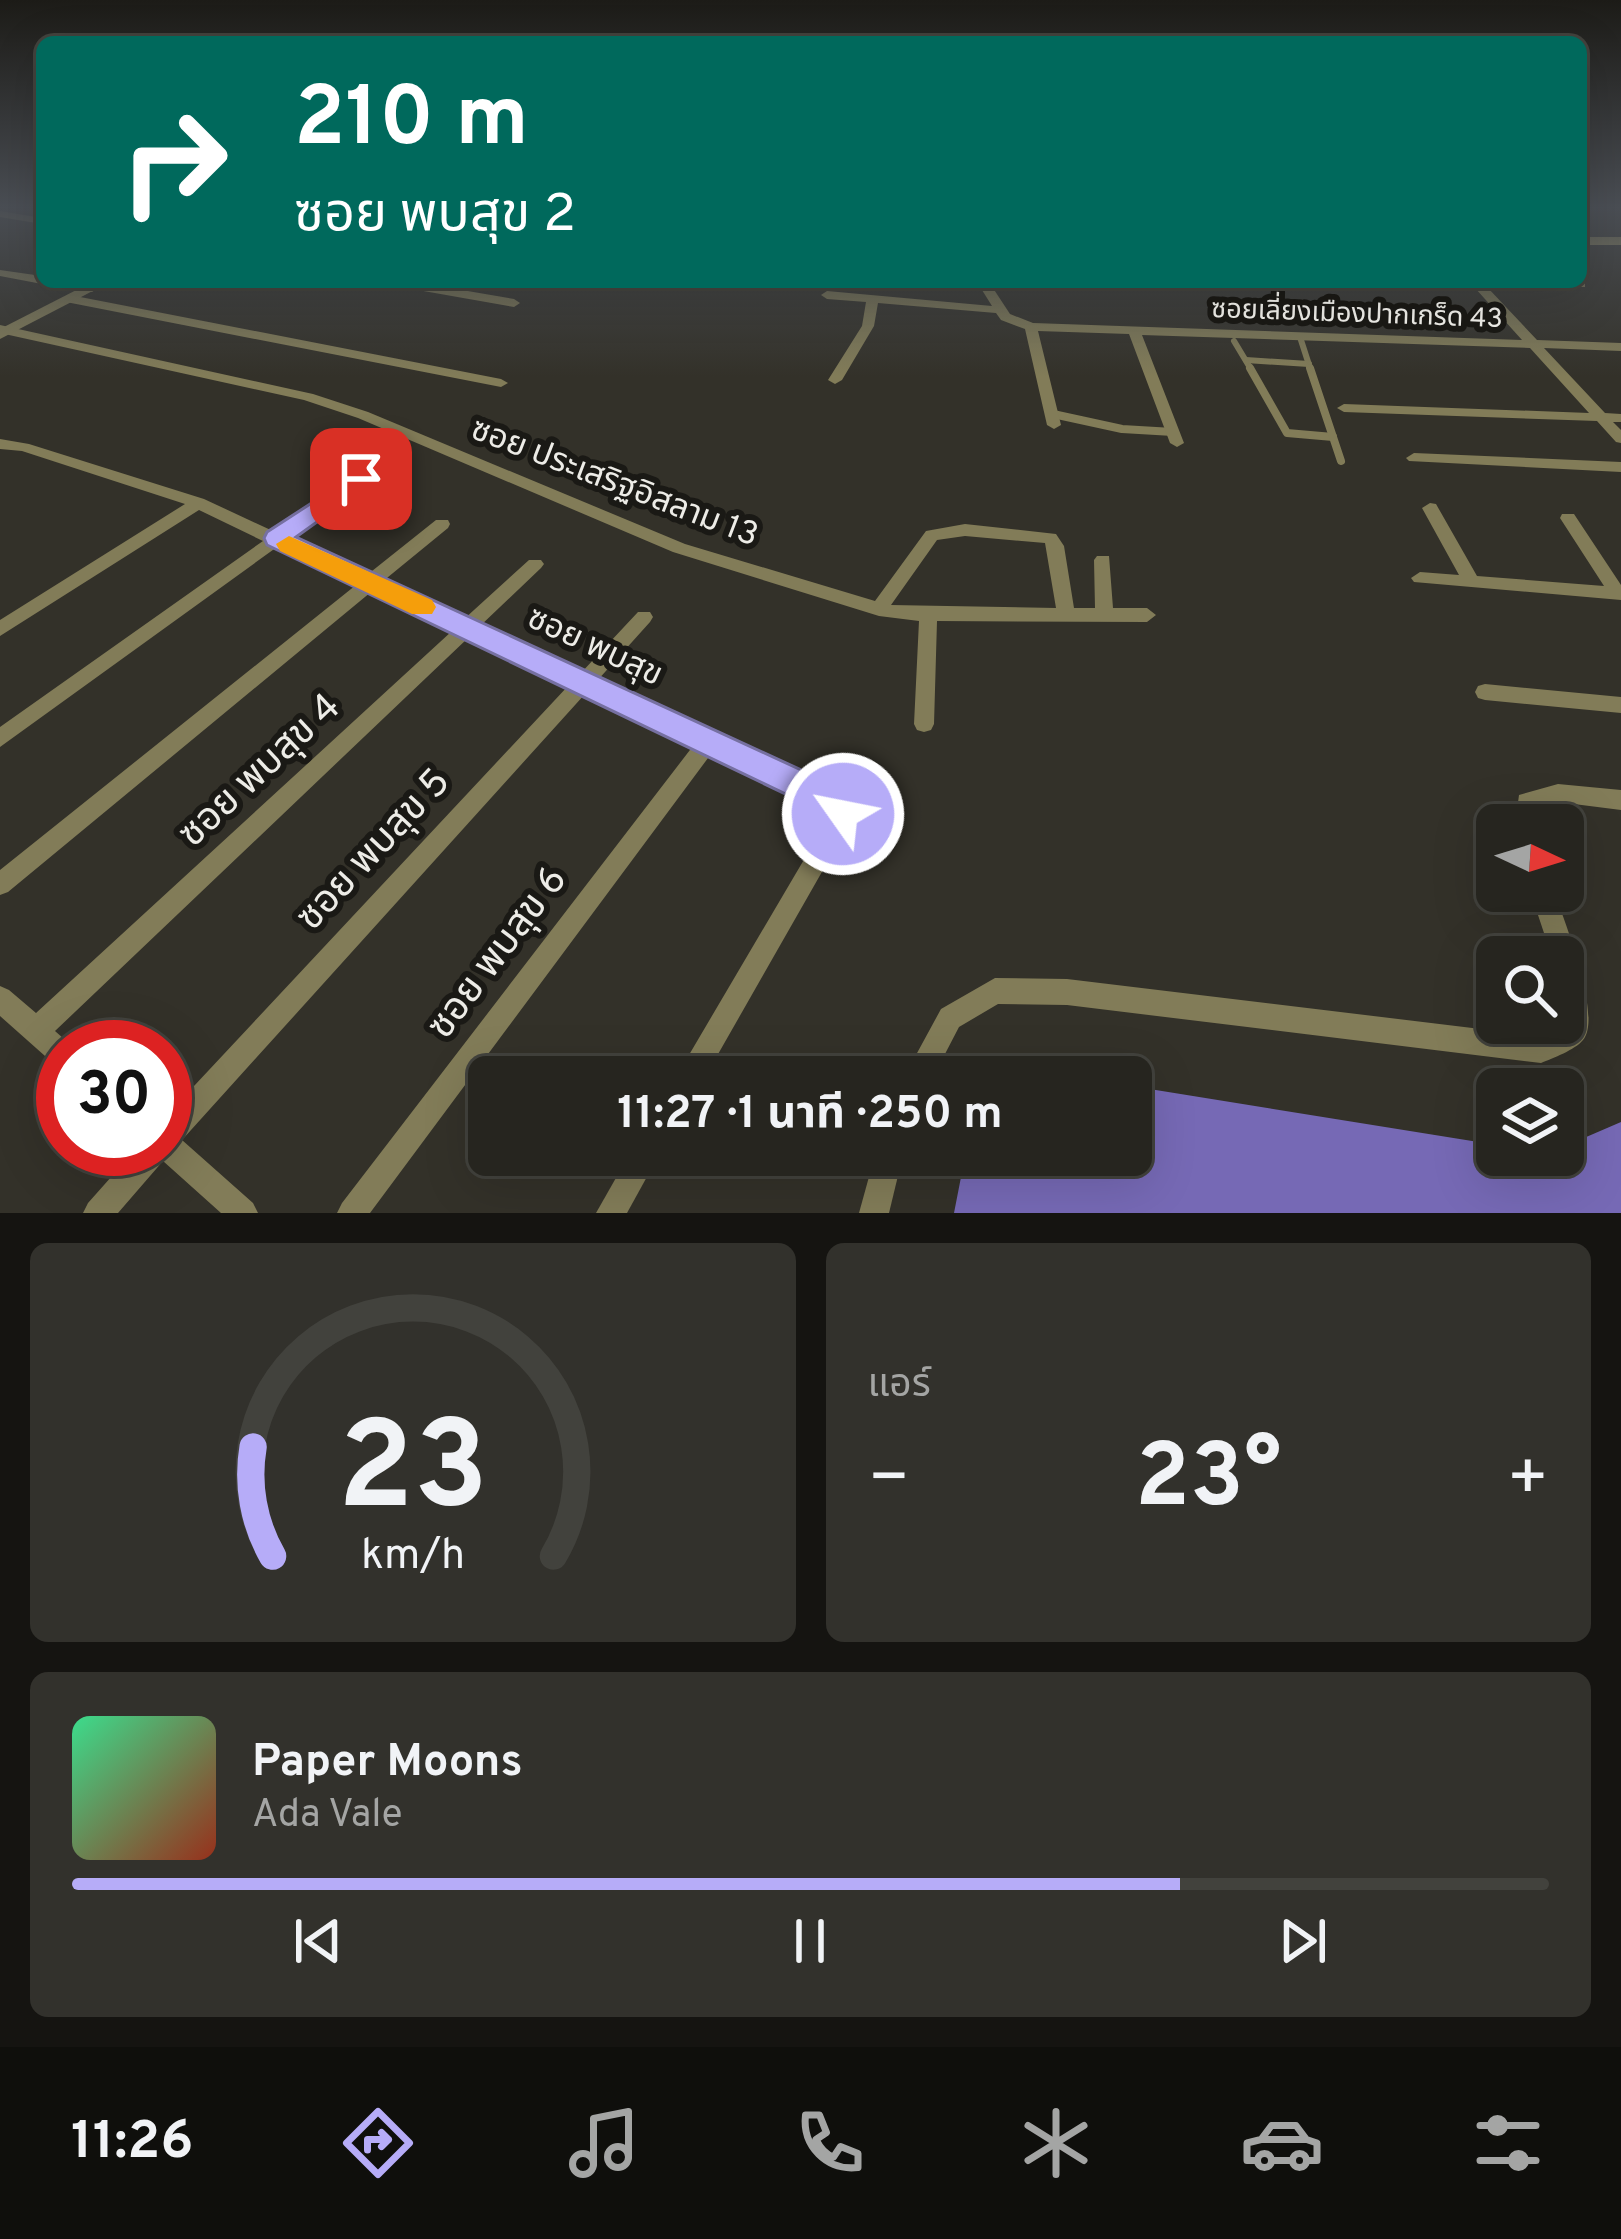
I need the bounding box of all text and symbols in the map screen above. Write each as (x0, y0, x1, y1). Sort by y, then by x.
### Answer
text: 210 m (294, 69, 529, 175)
icon: right (96, 84, 252, 240)
text: ซอย พบสุข 2 (294, 182, 576, 251)
street label: ซอยเลี่ยงเมืองปากเกร็ด 43 (1211, 289, 1503, 337)
street label: ซอย ประเสริฐอิสลาม 13 (464, 410, 764, 558)
pin (310, 428, 412, 530)
icon: arrive (328, 446, 394, 512)
street label: ซอย พบสุข (520, 598, 668, 698)
street label: ซอย พบสุข 4 (170, 684, 352, 860)
position arrow (780, 751, 906, 877)
street label: ซอย พบสุข 5 (287, 760, 463, 942)
north arrow (1476, 804, 1584, 912)
map controls (1476, 804, 1584, 1176)
street label: ซอย พบสุข 6 (418, 858, 580, 1050)
button: search (1476, 936, 1584, 1044)
speed limit sign: 30 (36, 1020, 192, 1176)
button: layers (1476, 1068, 1584, 1176)
text: 11:27 · 1 นาที · 250 m (617, 1087, 1003, 1144)
text: แอร์ (868, 1362, 931, 1411)
text: 23 (337, 1395, 488, 1553)
text: 23° (1135, 1425, 1281, 1538)
text: − (868, 1440, 910, 1523)
text: + (1506, 1440, 1549, 1523)
text: km/h (361, 1529, 465, 1583)
text: Paper Moons (252, 1735, 523, 1792)
text: Ada Vale (252, 1792, 403, 1841)
icon: previous (285, 1908, 351, 1974)
icon: pause (777, 1908, 843, 1974)
icon: next (1270, 1908, 1336, 1974)
icon: directions (336, 2101, 420, 2185)
icon: music (562, 2101, 646, 2185)
icon: phone (788, 2101, 872, 2185)
icon: climate (1014, 2101, 1098, 2185)
icon: car (1240, 2101, 1324, 2185)
icon: filters (1466, 2101, 1550, 2185)
text: 11:26 (71, 2109, 194, 2178)

